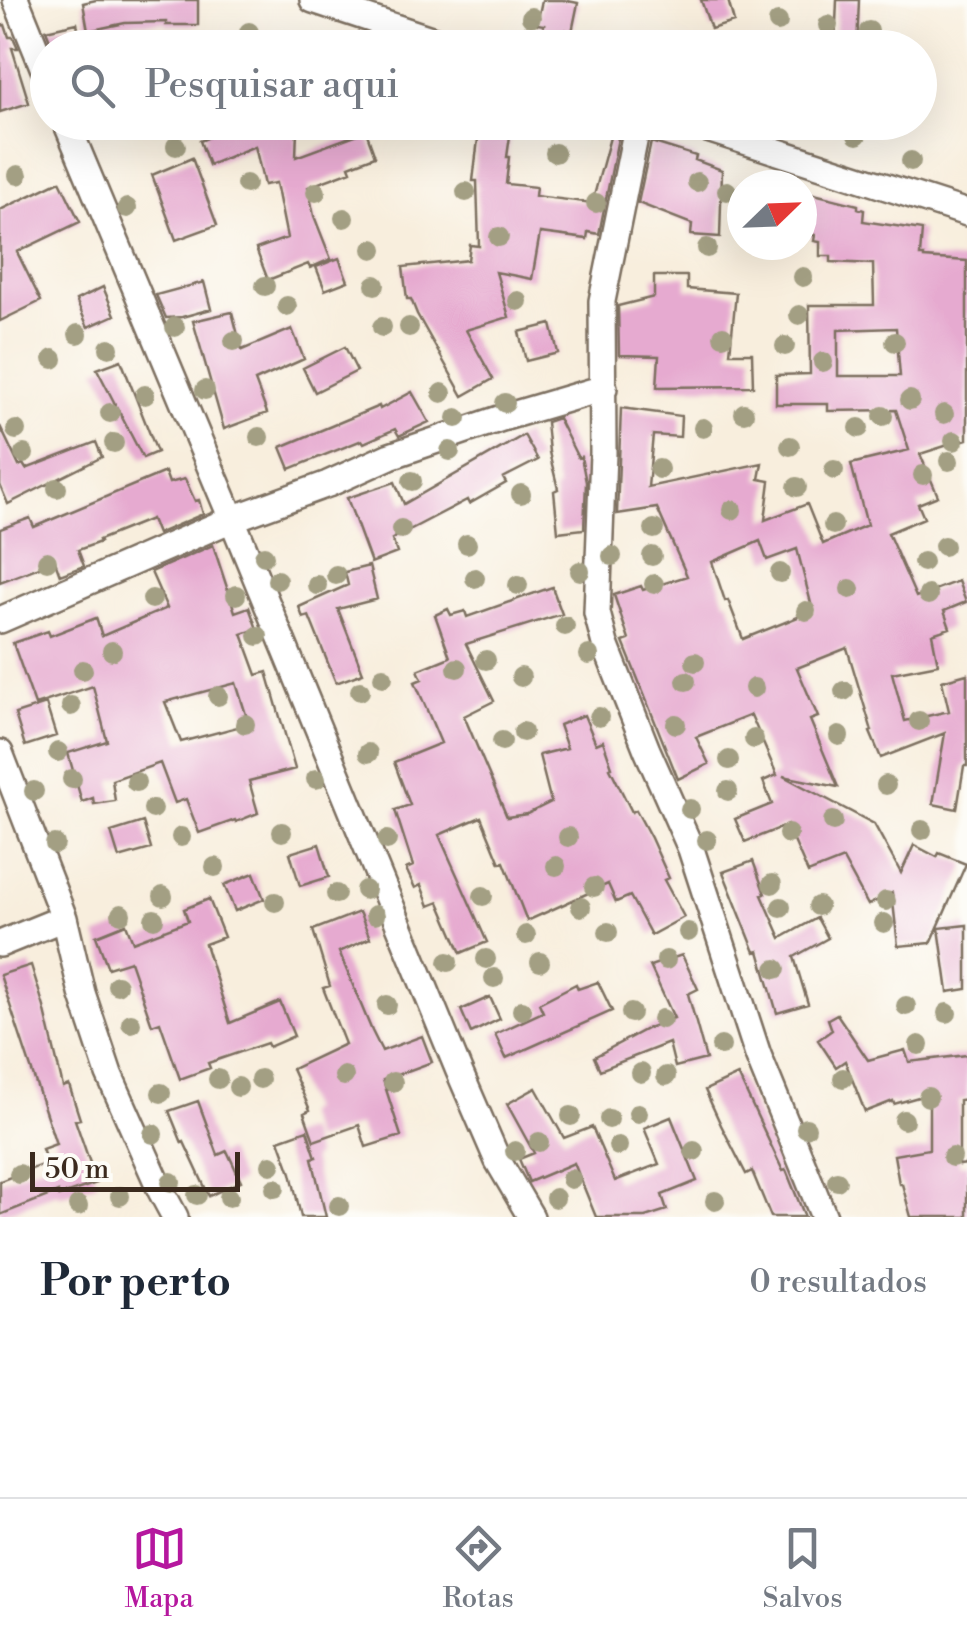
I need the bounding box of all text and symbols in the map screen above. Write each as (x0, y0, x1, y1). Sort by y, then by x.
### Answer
search box (30, 30, 937, 140)
icon: search (65, 58, 120, 113)
text: Pesquisar aqui (145, 62, 399, 109)
north arrow (727, 170, 817, 260)
scale bar (30, 1147, 240, 1192)
text: 50 m (45, 1152, 109, 1187)
text: Por perto (40, 1256, 231, 1309)
text: 0 resultados (750, 1262, 927, 1302)
tab: Mapa (124, 1521, 194, 1616)
tab: Rotas (442, 1521, 514, 1616)
tab: Salvos (763, 1521, 843, 1616)

